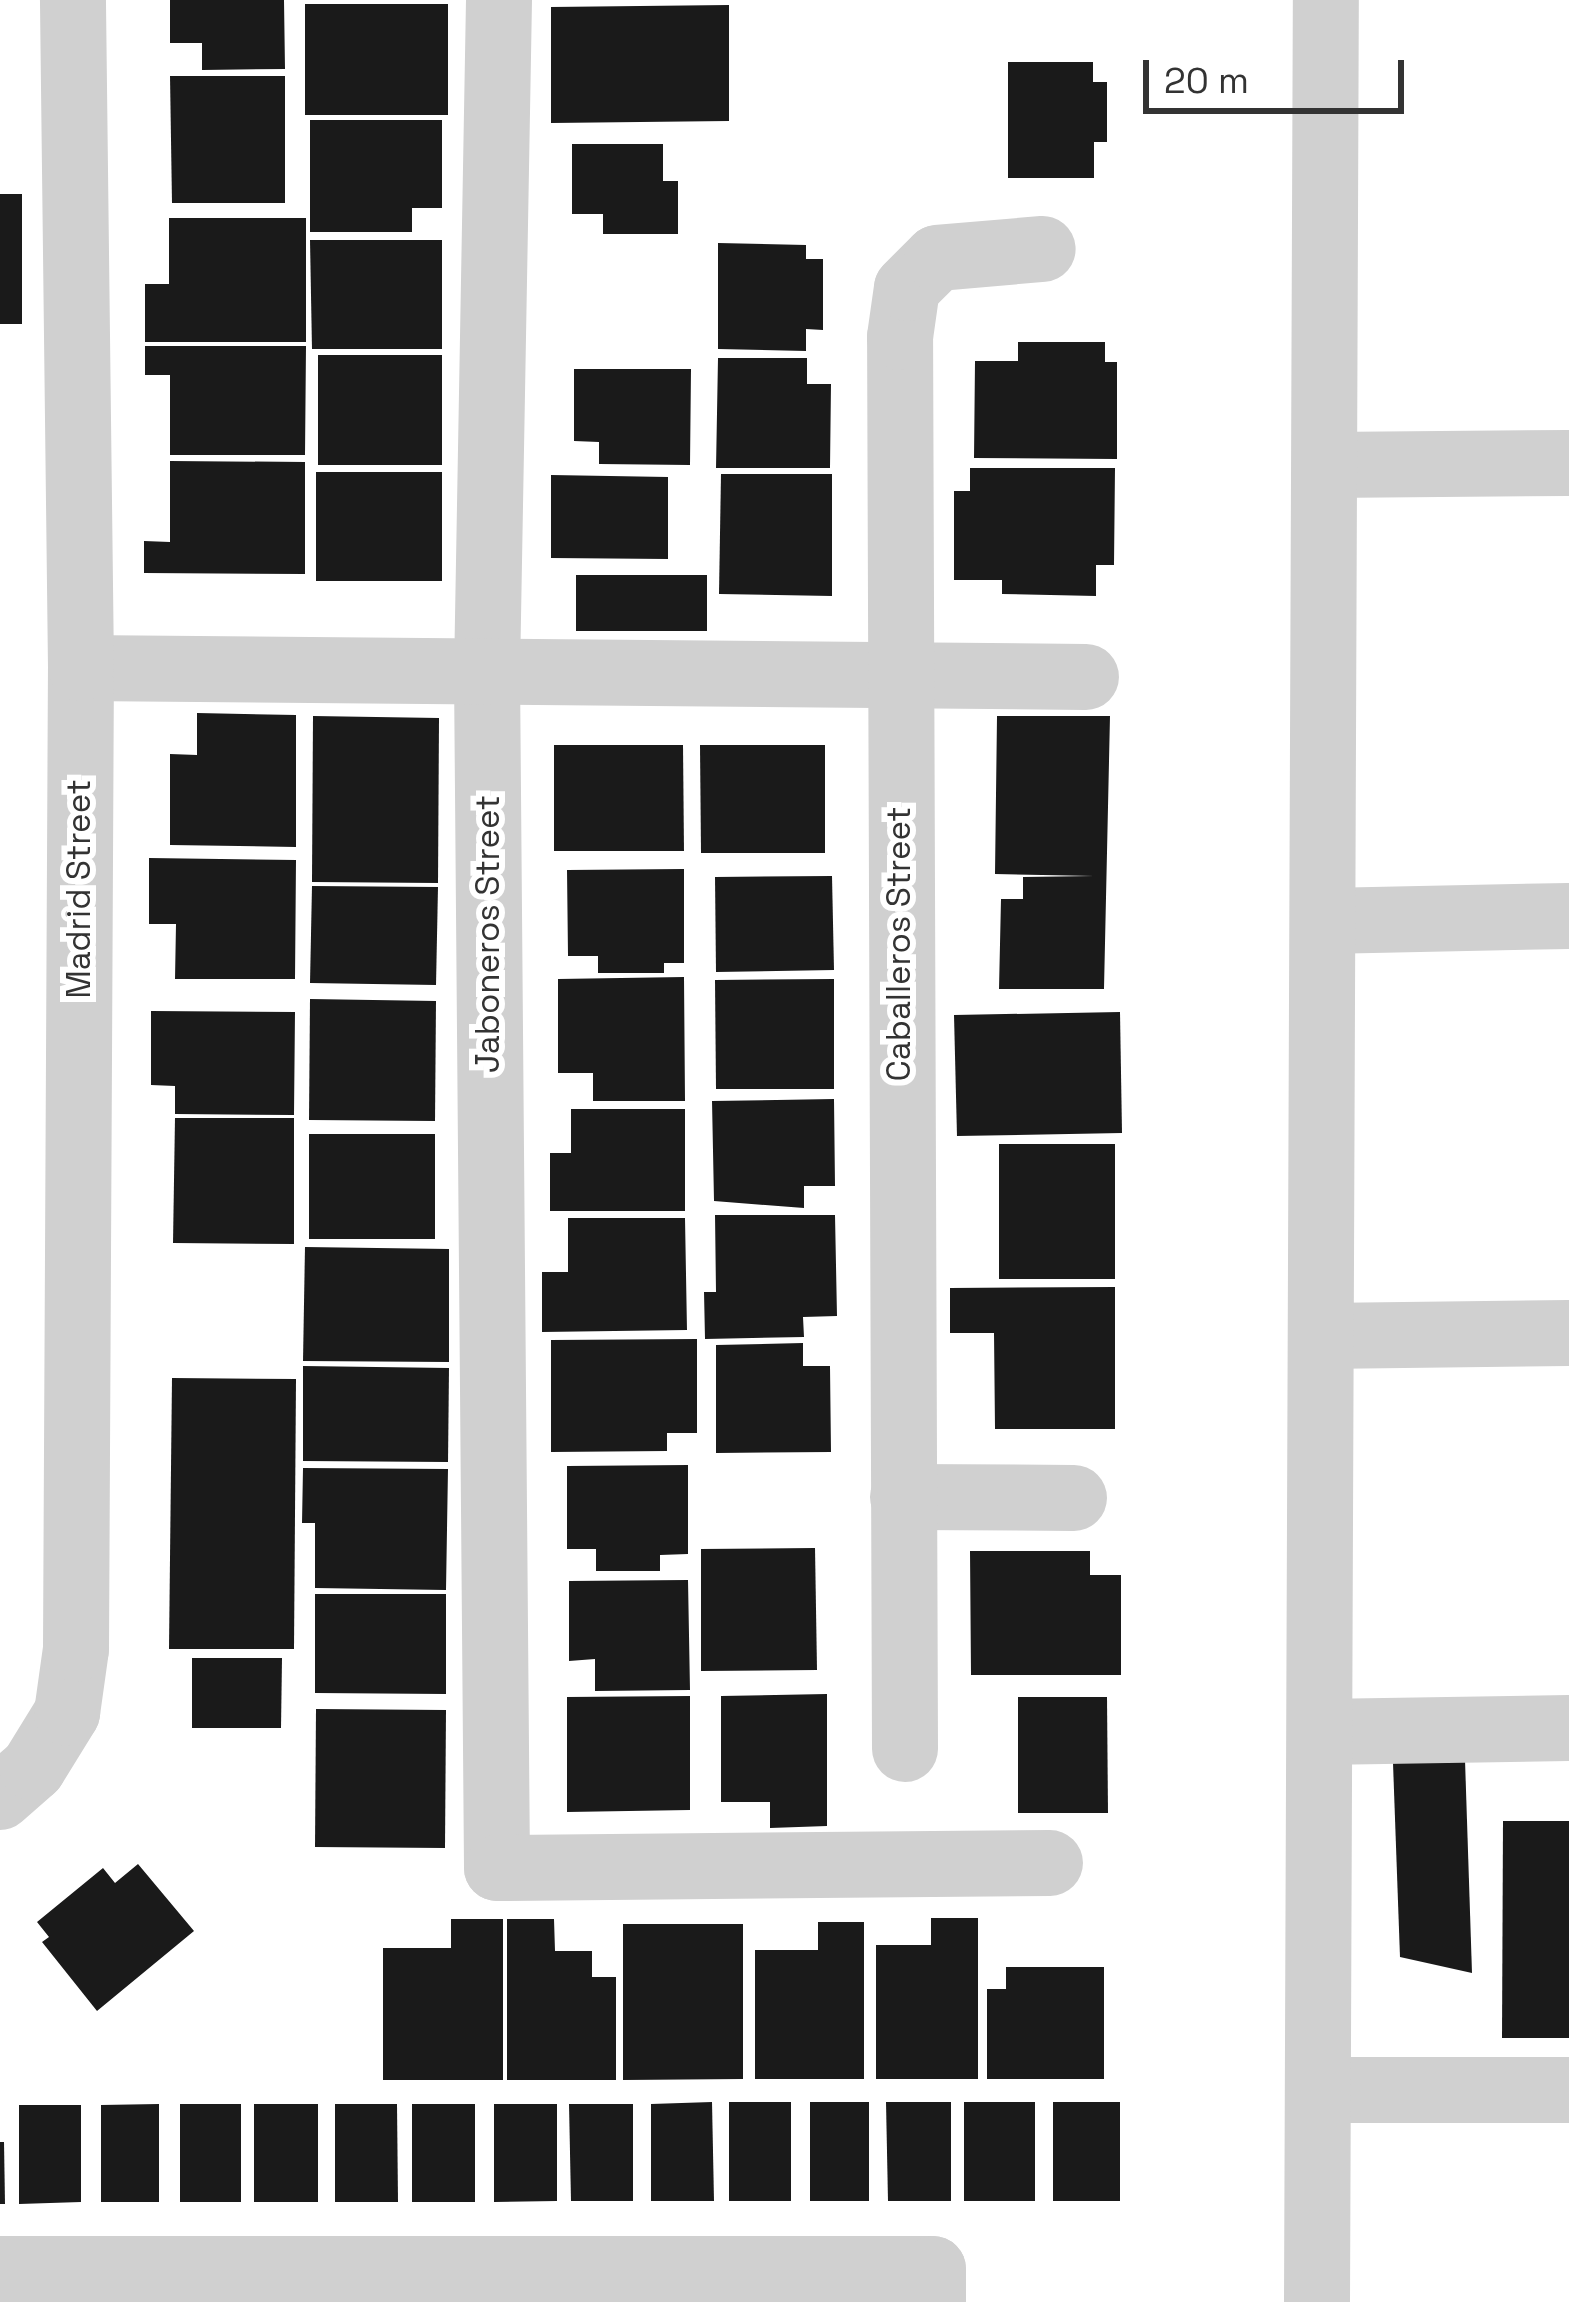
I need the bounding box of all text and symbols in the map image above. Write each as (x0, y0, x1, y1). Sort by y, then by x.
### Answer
scale bar (1149, 36, 1410, 110)
text: 20 m (1164, 58, 1249, 104)
street label: Madrid Street (60, 779, 100, 999)
street label: Jaboneros Street (469, 795, 509, 1073)
street label: Caballeros Street (880, 806, 920, 1082)

